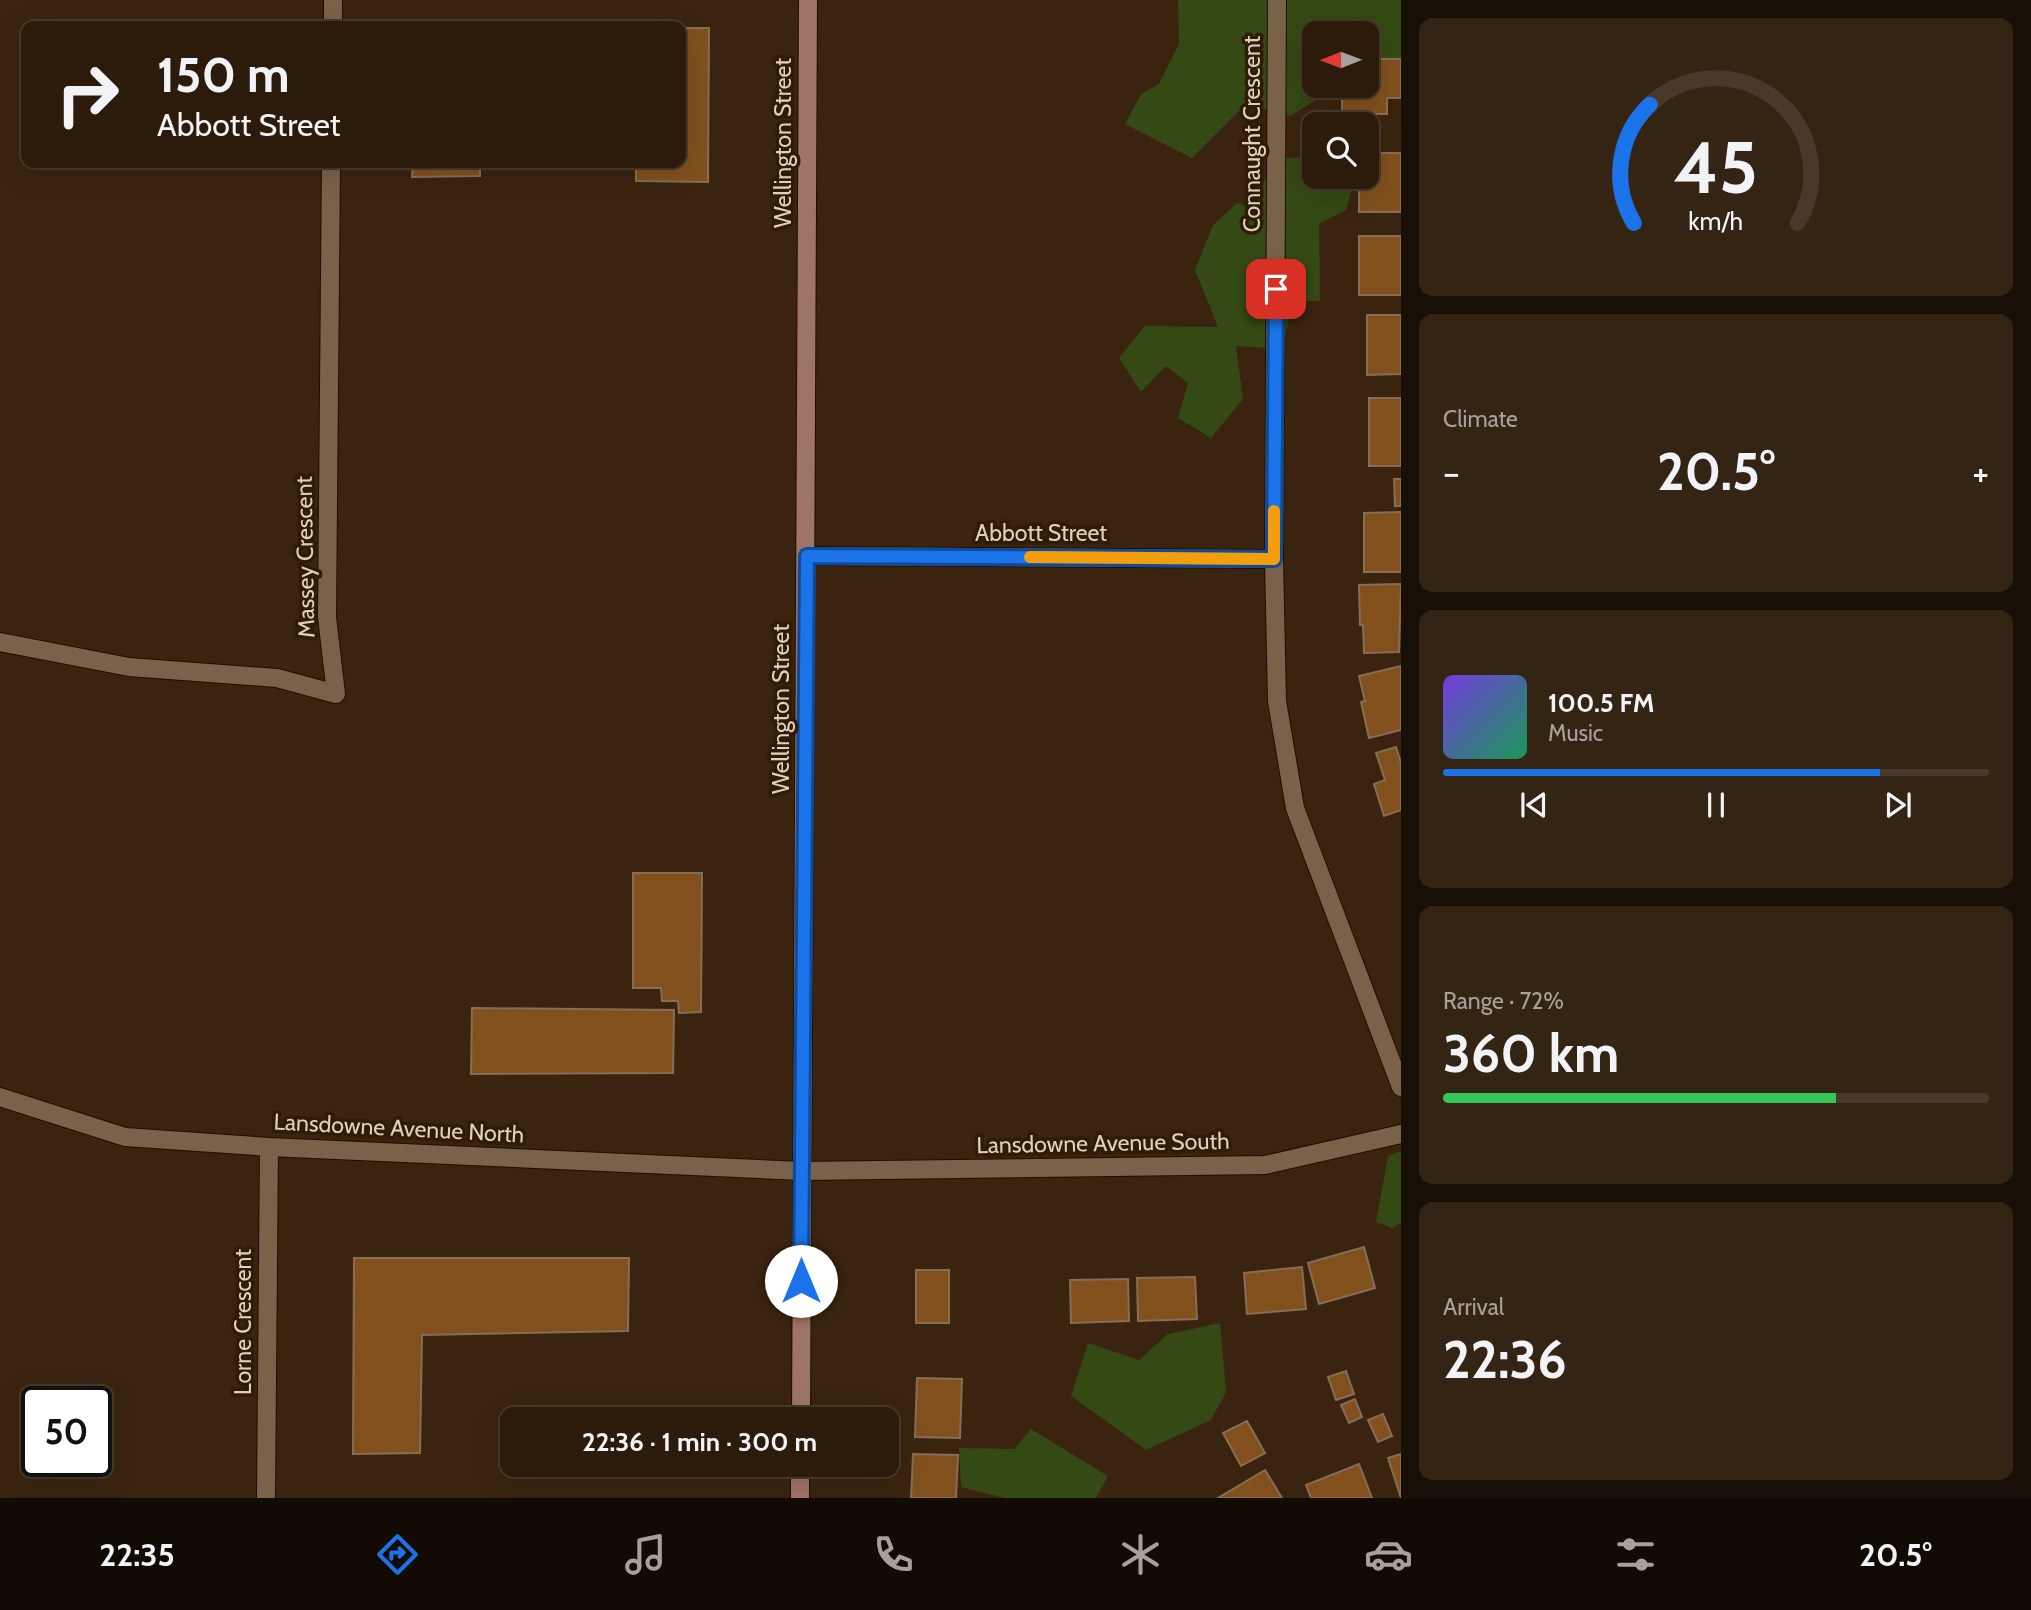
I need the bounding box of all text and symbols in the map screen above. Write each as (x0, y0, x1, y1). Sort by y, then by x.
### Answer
north arrow (1302, 21, 1379, 98)
map controls (1302, 21, 1379, 189)
street label: Connaught Crescent (1238, 35, 1266, 232)
text: 150 m (157, 45, 290, 104)
icon: right (42, 49, 133, 140)
street label: Wellington Street (769, 58, 797, 228)
text: Abbott Street (157, 105, 341, 144)
button: search (1302, 112, 1379, 189)
text: 45 (1674, 123, 1758, 211)
text: km/h (1689, 206, 1743, 236)
pin (1246, 259, 1306, 319)
icon: arrive (1257, 270, 1295, 308)
text: Climate (1443, 405, 1518, 433)
text: 20.5° (1657, 440, 1775, 503)
text: − (1443, 449, 1460, 496)
text: + (1972, 449, 1989, 496)
street label: Massey Crescent (290, 476, 320, 638)
street label: Abbott Street (975, 519, 1107, 547)
street label: Wellington Street (767, 624, 795, 794)
text: 100.5 FM (1548, 687, 1655, 719)
text: Music (1548, 719, 1603, 747)
icon: previous (1515, 786, 1553, 824)
icon: pause (1697, 786, 1735, 824)
icon: next (1879, 786, 1917, 824)
text: Range · 72% (1443, 987, 1564, 1015)
text: 360 km (1443, 1022, 1619, 1085)
street label: Lansdowne Avenue North (273, 1107, 525, 1149)
street label: Lansdowne Avenue South (976, 1127, 1230, 1159)
position arrow (764, 1244, 838, 1318)
street label: Lorne Crescent (229, 1249, 257, 1395)
text: Arrival (1443, 1293, 1504, 1321)
text: 22:36 (1443, 1328, 1567, 1391)
speed limit sign: 50 (21, 1386, 112, 1477)
text: 22:36 · 1 min · 300 m (582, 1426, 817, 1458)
icon: directions (373, 1530, 422, 1579)
icon: music (621, 1530, 670, 1579)
icon: phone (869, 1530, 918, 1579)
icon: climate (1116, 1530, 1165, 1579)
icon: car (1364, 1530, 1413, 1579)
icon: filters (1611, 1530, 1660, 1579)
text: 22:35 (99, 1535, 175, 1574)
text: 20.5° (1859, 1535, 1932, 1574)

